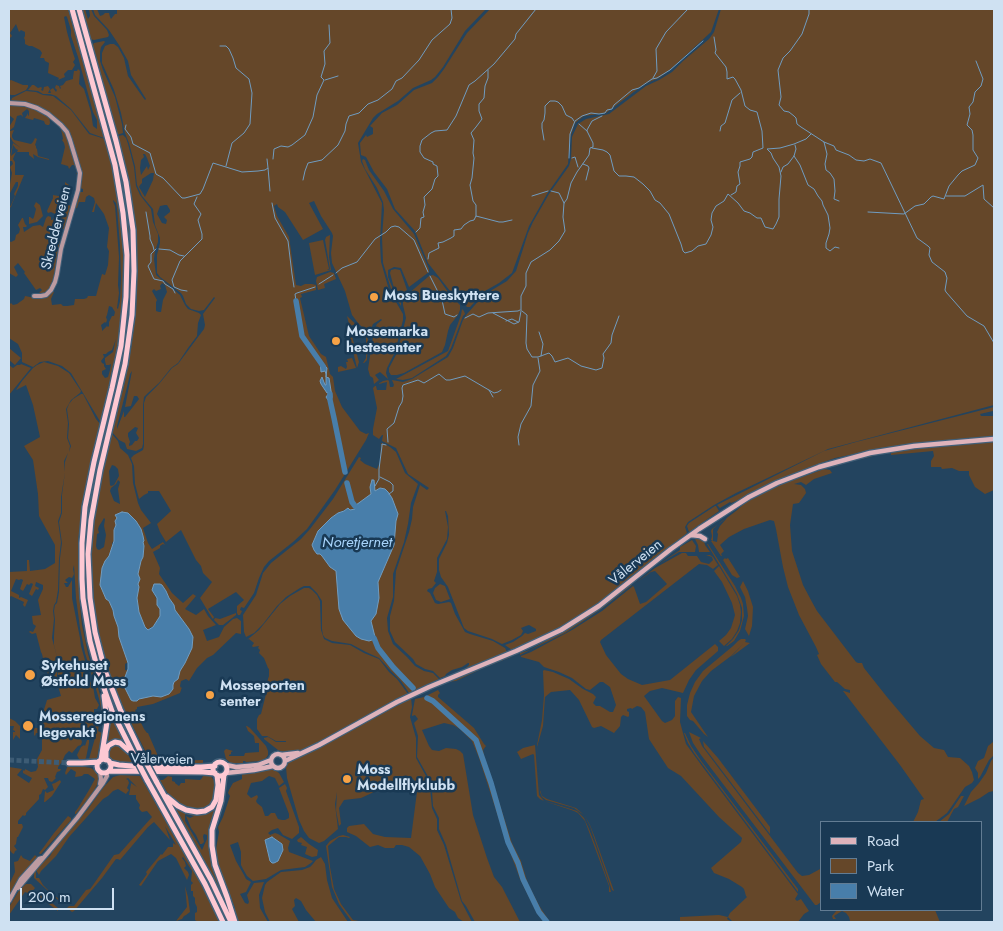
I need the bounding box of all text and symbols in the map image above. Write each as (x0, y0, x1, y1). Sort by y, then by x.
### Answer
street label: Skredderveien (39, 185, 75, 271)
place label: Moss Bueskyttere (384, 289, 500, 305)
marker: Moss Bueskyttere (368, 291, 380, 303)
place label: Mossemarka hestesenter (346, 325, 428, 358)
marker: Mossemarka hestesenter (330, 335, 342, 347)
water label: Noretjernet (322, 534, 392, 552)
street label: Vålerveien (606, 537, 666, 589)
place label: Sykehuset Østfold Moss (41, 659, 126, 692)
marker: Sykehuset Østfold Moss (23, 668, 37, 682)
place label: Mosseporten senter (220, 679, 305, 712)
marker: Mosseporten senter (204, 689, 216, 701)
place label: Mosseregionens legevakt (39, 710, 145, 742)
marker: Mosseregionens legevakt (21, 719, 35, 733)
street label: Vålerveien (130, 751, 194, 769)
place label: Moss Modellflyklubb (357, 763, 455, 796)
marker: Moss Modellflyklubb (341, 773, 353, 785)
legend (820, 821, 983, 911)
text: Road (867, 830, 899, 852)
text: Park (867, 855, 894, 877)
scale bar (22, 878, 116, 910)
text: Water (867, 880, 904, 902)
text: 200 m (28, 886, 71, 908)

